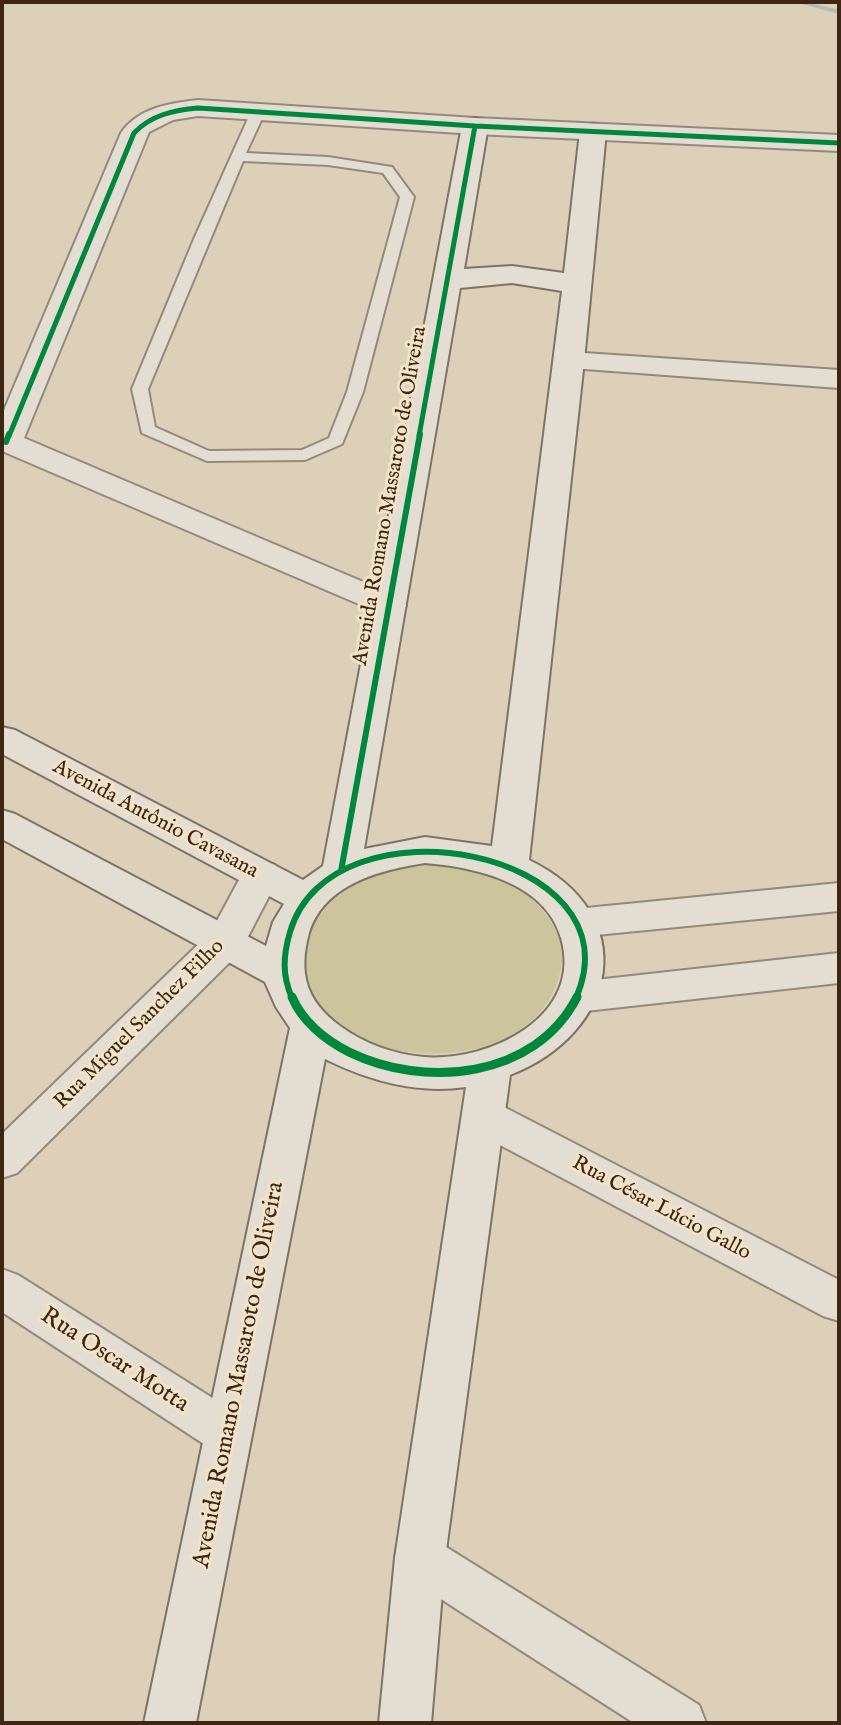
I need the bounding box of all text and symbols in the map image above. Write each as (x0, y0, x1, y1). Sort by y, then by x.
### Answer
street label: Avenida Romano Massaroto de Oliveira (349, 325, 433, 667)
street label: Avenida Antônio Cavasana (48, 755, 262, 885)
street label: Rua Miguel Sanchez Filho (50, 935, 230, 1115)
street label: Rua César Lúcio Gallo (567, 1151, 755, 1267)
street label: Avenida Romano Massaroto de Oliveira (188, 1179, 292, 1571)
street label: Rua Oscar Motta (34, 1302, 194, 1420)

